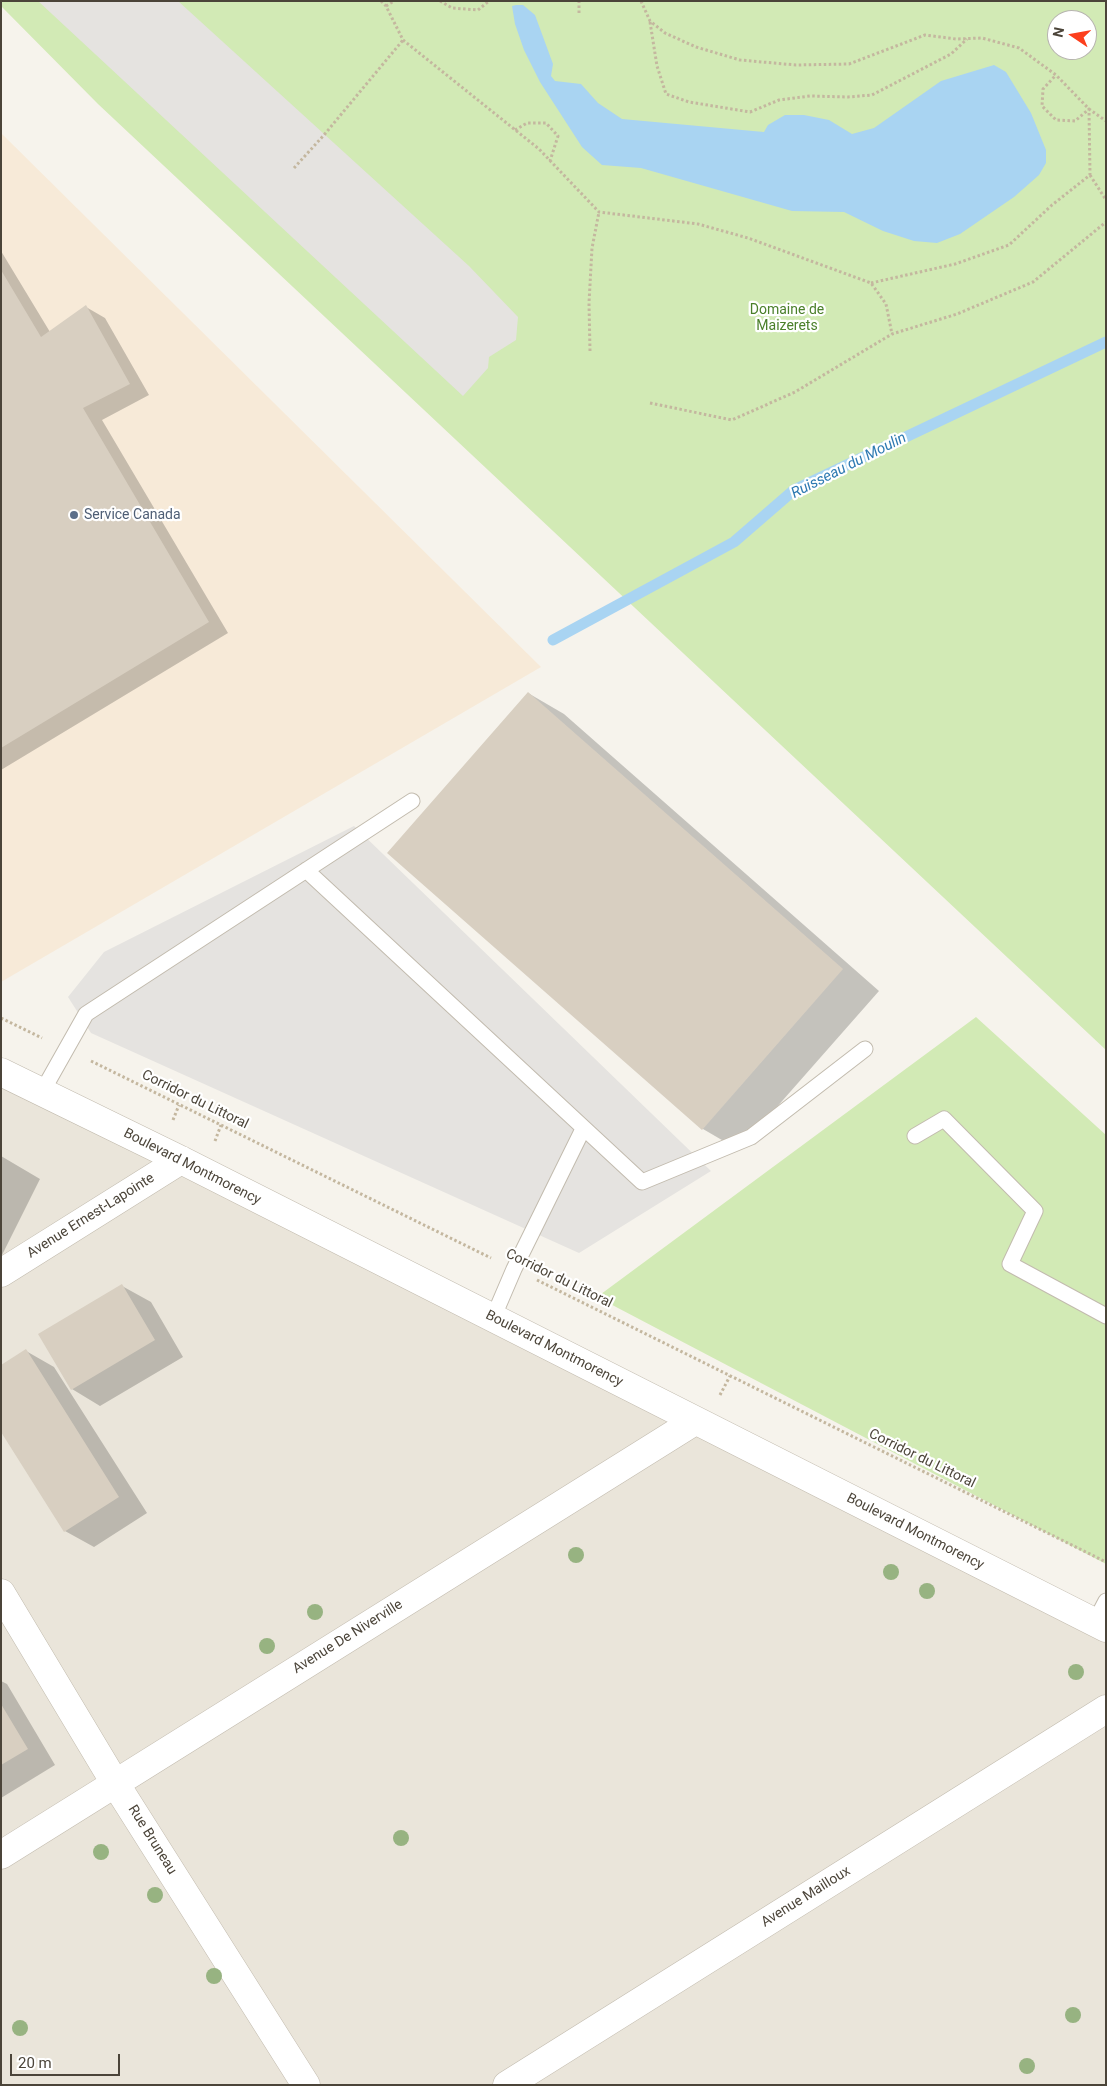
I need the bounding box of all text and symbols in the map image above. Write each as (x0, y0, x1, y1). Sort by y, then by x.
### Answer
north arrow (1047, 10, 1097, 60)
text: N (1049, 26, 1067, 39)
park label: Domaine de Maizerets (750, 302, 824, 334)
water label: Ruisseau du Moulin (788, 429, 910, 503)
place label: Service Canada (84, 507, 181, 523)
marker: Service Canada (68, 509, 80, 521)
street label: Corridor du Littoral (139, 1067, 251, 1133)
street label: Boulevard Montmorency (120, 1125, 264, 1209)
street label: Avenue Ernest-Lapointe (24, 1170, 158, 1262)
street label: Corridor du Littoral (503, 1246, 615, 1312)
street label: Boulevard Montmorency (482, 1307, 626, 1391)
street label: Corridor du Littoral (866, 1426, 978, 1492)
street label: Boulevard Montmorency (843, 1490, 987, 1574)
street label: Avenue De Niverville (290, 1596, 406, 1678)
street label: Rue Bruneau (124, 1802, 180, 1878)
street label: Avenue Mailloux (758, 1863, 854, 1931)
scale bar (12, 2044, 122, 2076)
text: 20 m (18, 2054, 52, 2072)

